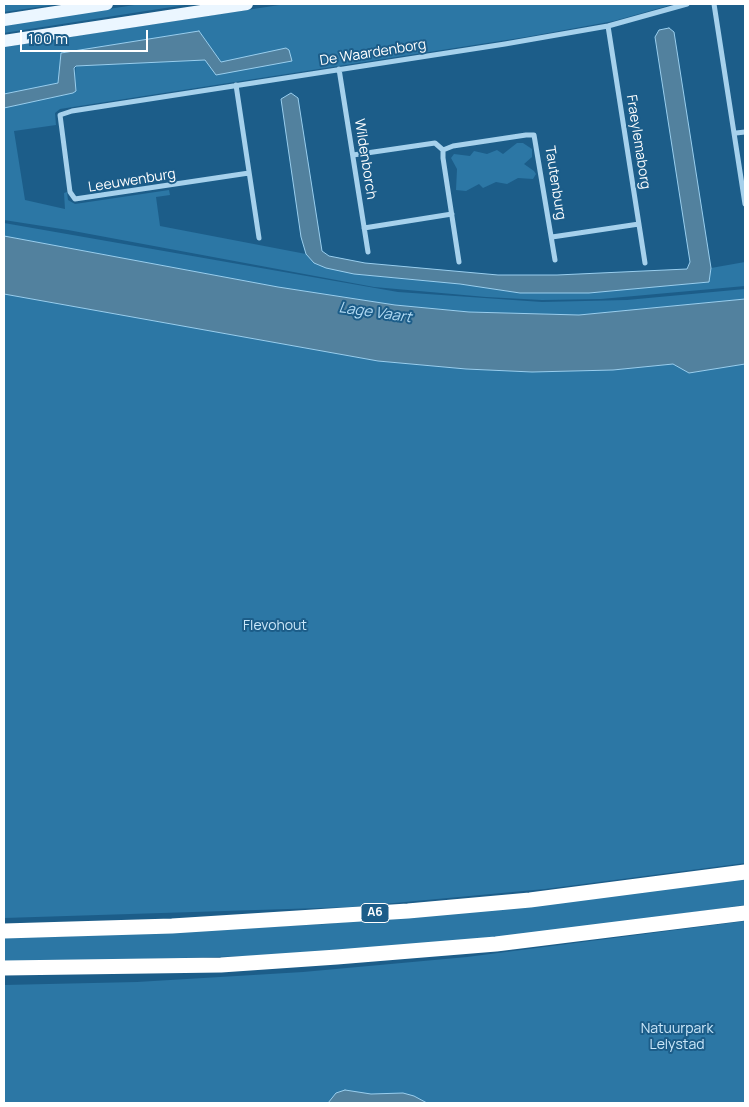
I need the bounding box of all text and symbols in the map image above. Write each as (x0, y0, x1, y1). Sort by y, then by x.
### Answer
scale bar (22, 20, 150, 52)
text: 100 m (28, 28, 68, 49)
street label: De Waardenborg (319, 36, 427, 70)
street label: Fraeylemaborg (622, 94, 654, 190)
street label: Wildenborch (350, 117, 380, 201)
street label: Tautenburg (541, 145, 569, 221)
street label: Leeuwenburg (87, 166, 177, 196)
water label: Lage Vaart (338, 299, 412, 327)
park label: Flevohout (243, 618, 307, 634)
road number: A6 (361, 904, 389, 922)
park label: Natuurpark Lelystad (641, 1021, 713, 1054)

